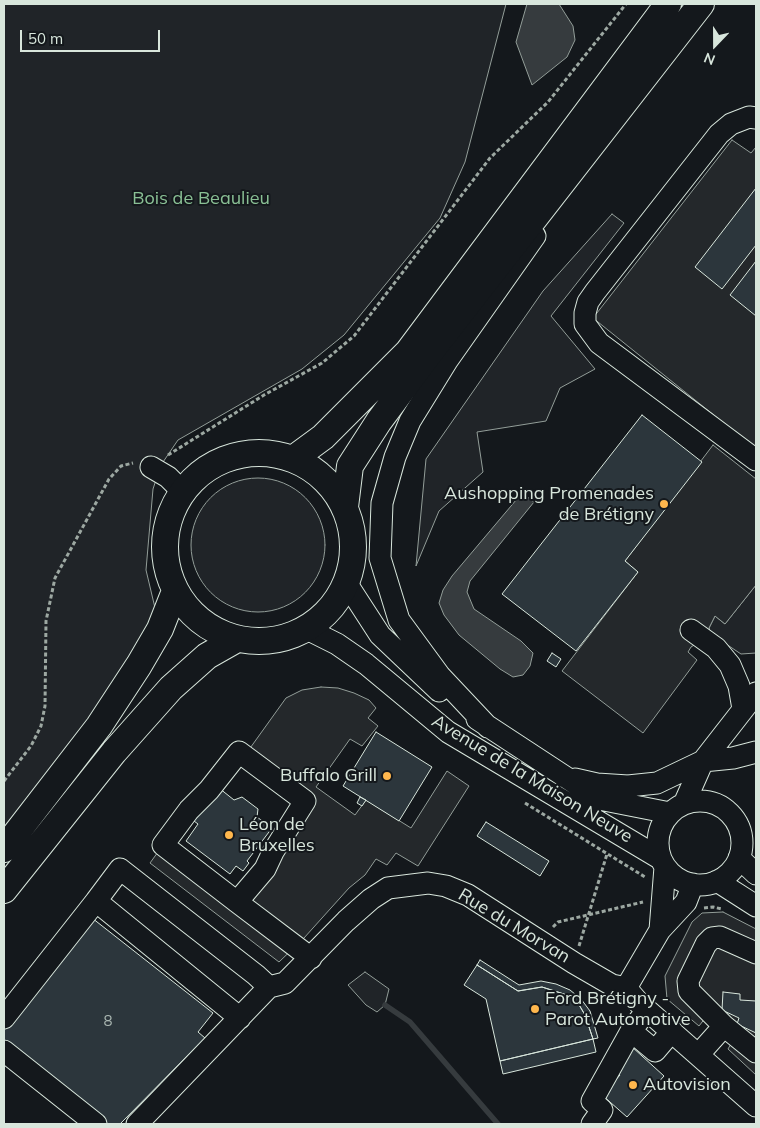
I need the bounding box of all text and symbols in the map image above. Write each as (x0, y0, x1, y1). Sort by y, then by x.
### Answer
scale bar (22, 20, 162, 52)
north arrow (690, 20, 740, 70)
text: 50 m (28, 29, 63, 48)
text: N (701, 49, 718, 69)
park label: Bois de Beaulieu (132, 188, 270, 210)
place label: Aushopping Promenades de Brétigny (444, 483, 654, 526)
marker: Aushopping Promenades de Brétigny (658, 498, 670, 510)
street label: Avenue de la Maison Neuve (428, 710, 636, 848)
place label: Buffalo Grill (280, 765, 377, 787)
marker: Buffalo Grill (381, 770, 393, 782)
place label: Léon de Bruxelles (239, 814, 315, 856)
marker: Léon de Bruxelles (223, 829, 235, 841)
street label: Rue du Morvan (454, 884, 574, 968)
place label: Ford Brétigny - Parot Automotive (545, 988, 691, 1030)
marker: Ford Brétigny - Parot Automotive (529, 1003, 541, 1015)
house number: 8 (104, 1012, 112, 1030)
place label: Autovision (643, 1074, 731, 1096)
marker: Autovision (627, 1079, 639, 1091)

